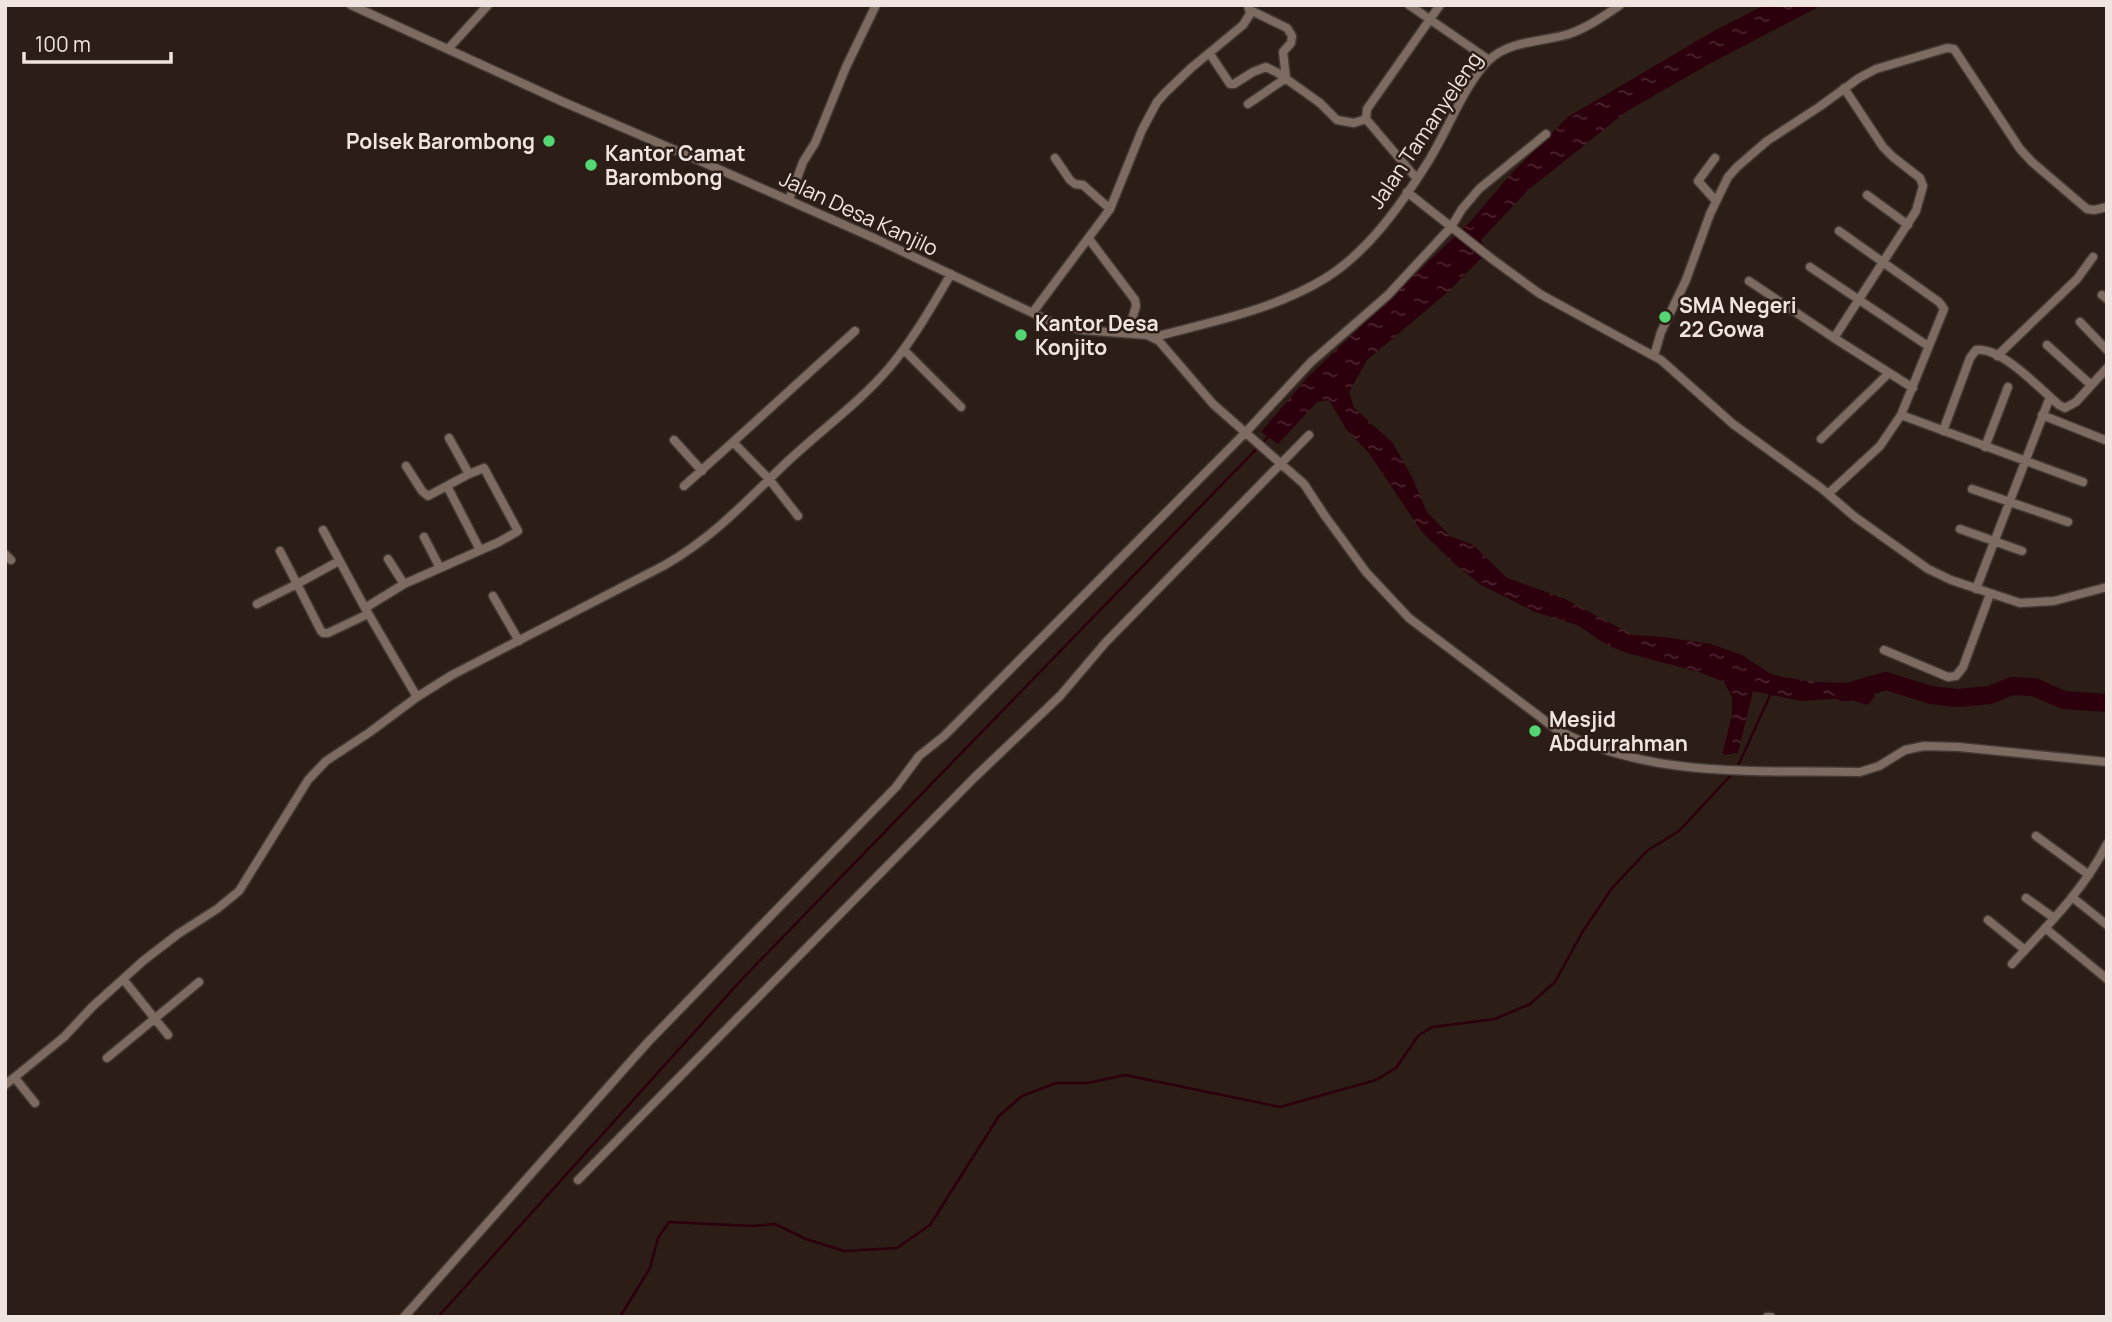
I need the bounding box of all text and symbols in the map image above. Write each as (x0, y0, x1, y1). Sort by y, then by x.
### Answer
scale bar (24, 21, 172, 65)
text: 100 m (35, 30, 91, 58)
street label: Jalan Tamanyeleng (1362, 46, 1488, 214)
place label: Polsek Barombong (346, 127, 535, 155)
marker: Polsek Barombong (541, 133, 557, 149)
place label: Kantor Camat Barombong (605, 139, 746, 191)
marker: Kantor Camat Barombong (583, 157, 599, 173)
street label: Jalan Desa Kanjilo (775, 164, 943, 262)
place label: SMA Negeri 22 Gowa (1679, 291, 1797, 343)
place label: Kantor Desa Konjito (1035, 309, 1159, 361)
marker: SMA Negeri 22 Gowa (1657, 309, 1673, 325)
marker: Kantor Desa Konjito (1013, 327, 1029, 343)
place label: Mesjid Abdurrahman (1549, 705, 1688, 757)
marker: Mesjid Abdurrahman (1527, 723, 1543, 739)

